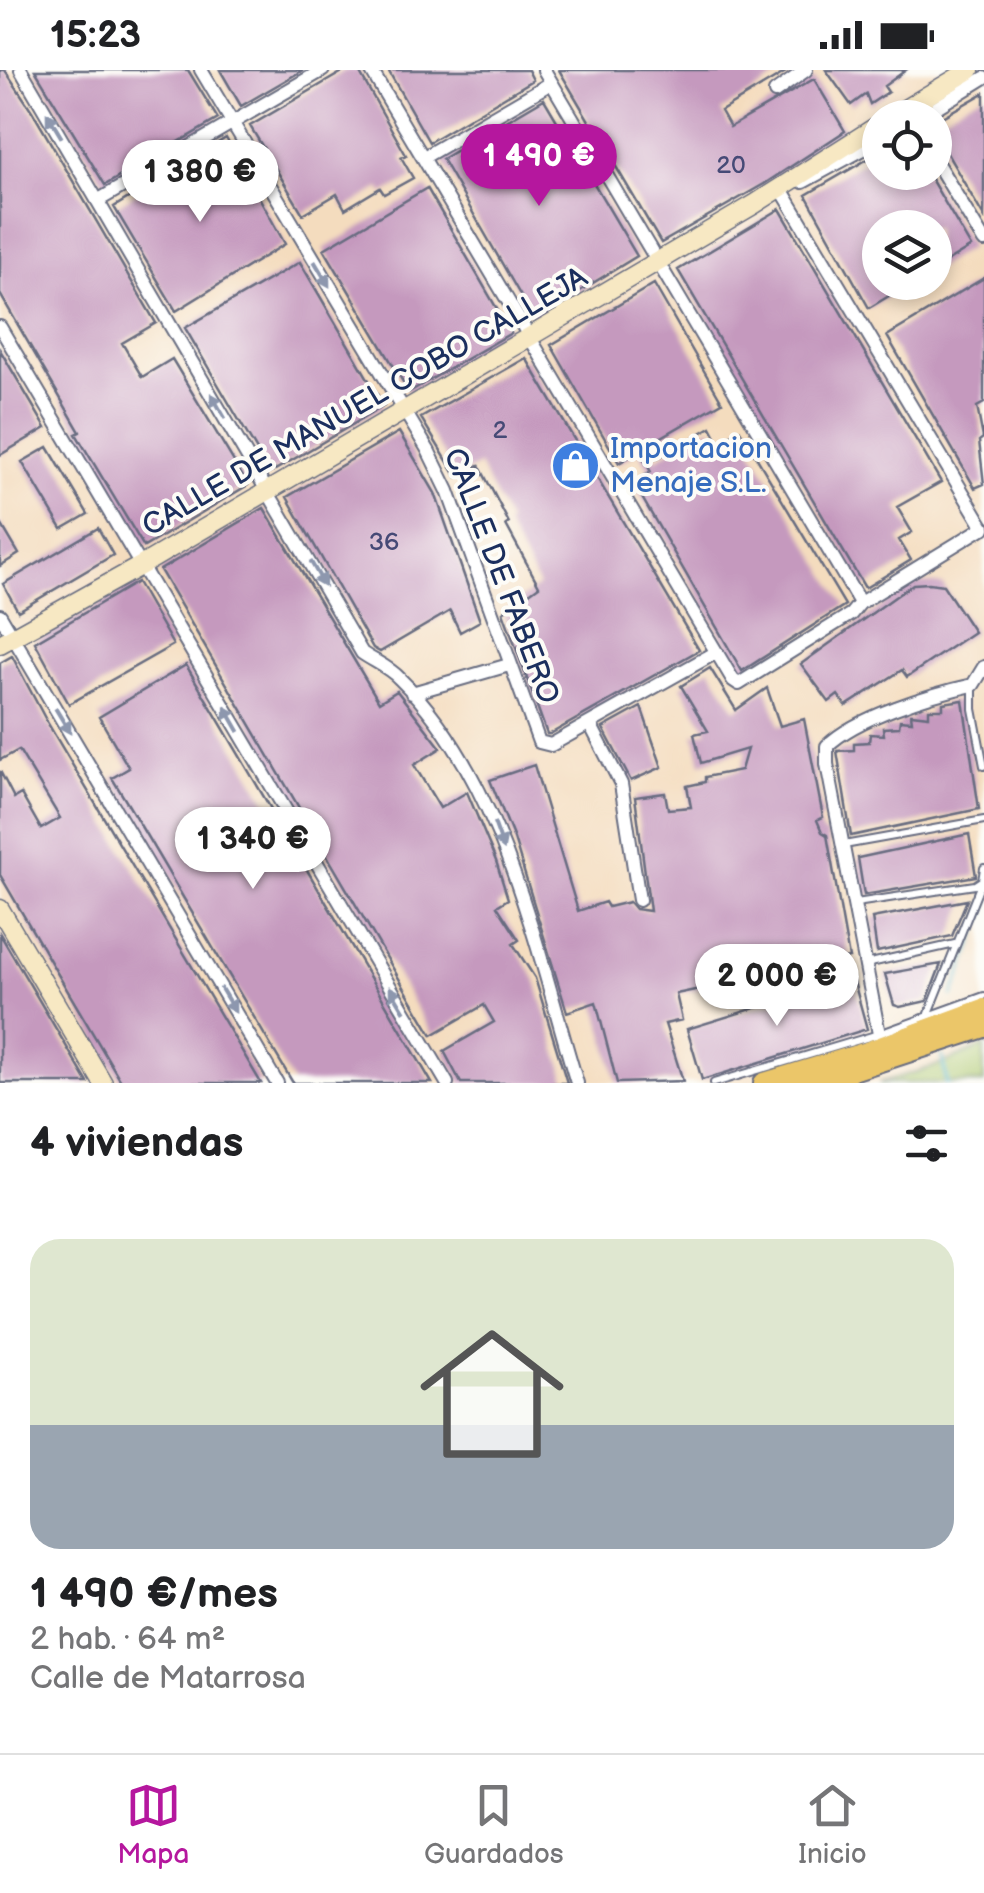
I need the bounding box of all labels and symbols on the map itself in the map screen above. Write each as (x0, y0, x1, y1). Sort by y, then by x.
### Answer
one-way arrow (46, 111, 63, 139)
pin: 1 490 € (447, 124, 631, 209)
pin: 1 380 € (108, 140, 292, 225)
house number: 20 (716, 150, 746, 181)
street label: CALLE DE MANUEL COBO CALLEJA (136, 259, 595, 545)
one-way arrow (313, 260, 330, 288)
one-way arrow (210, 392, 227, 420)
house number: 2 (493, 415, 508, 446)
place label: Importacion Menaje S.L. (610, 431, 772, 501)
shop icon: Importacion Menaje S.L. (549, 440, 601, 492)
street label: CALLE DE FABERO (436, 443, 566, 709)
house number: 36 (369, 527, 399, 558)
one-way arrow (308, 560, 326, 588)
one-way arrow (224, 705, 241, 733)
one-way arrow (54, 707, 71, 735)
pin: 1 340 € (161, 807, 345, 892)
one-way arrow (492, 822, 507, 852)
pin: 2 000 € (685, 944, 869, 1029)
one-way arrow (389, 985, 406, 1013)
one-way arrow (219, 986, 236, 1014)

